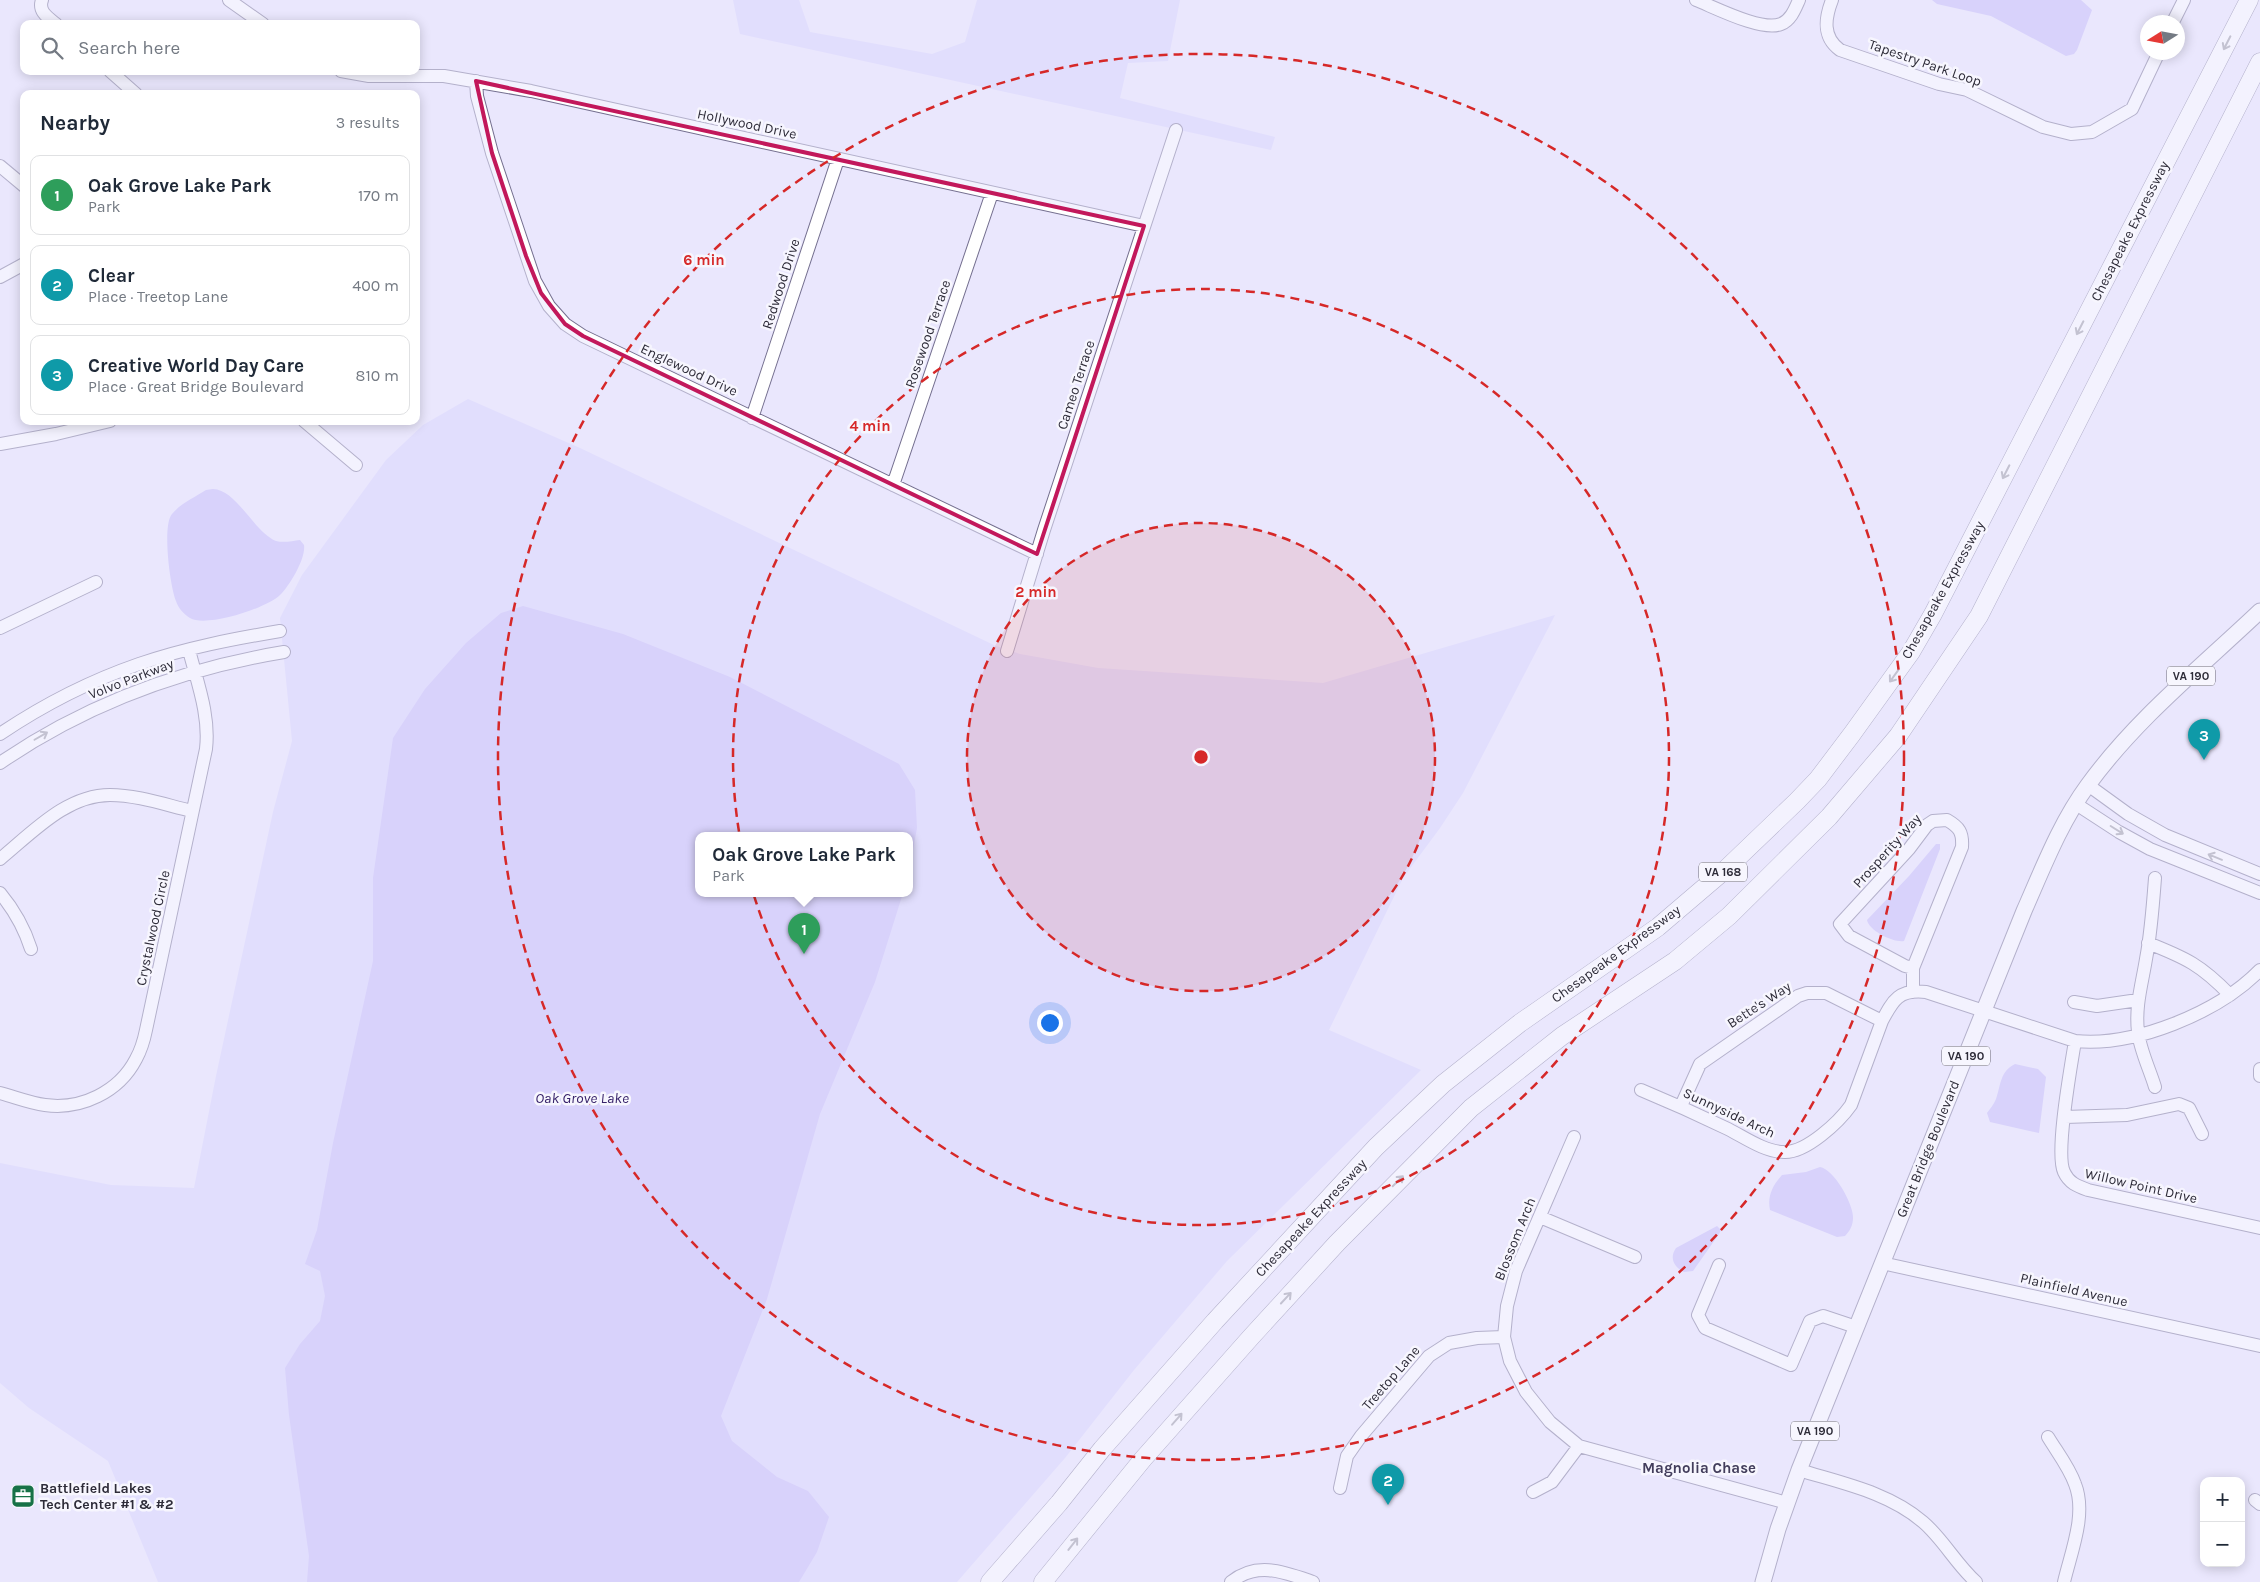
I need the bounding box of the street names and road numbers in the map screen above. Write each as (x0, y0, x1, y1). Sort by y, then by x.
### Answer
street label: Tapestry Park Loop (1866, 36, 1984, 90)
street label: Hollywood Drive (696, 105, 798, 143)
street label: Chesapeake Expressway (2087, 158, 2173, 304)
street label: Redwood Drive (758, 237, 804, 331)
street label: Rosewood Terrace (902, 278, 954, 390)
street label: Cameo Terrace (1054, 338, 1098, 432)
street label: Englewood Drive (638, 340, 740, 400)
street label: Chesapeake Expressway (1898, 518, 1988, 662)
street label: Volvo Parkway (86, 655, 176, 703)
road number: VA 190 (2167, 666, 2215, 686)
street label: Prosperity Way (1849, 810, 1925, 892)
road number: VA 168 (1699, 862, 1747, 882)
street label: Crystalwood Circle (132, 869, 174, 987)
street label: Chesapeake Expressway (1548, 901, 1684, 1007)
street label: Bette's Way (1724, 978, 1794, 1032)
road number: VA 190 (1942, 1046, 1990, 1066)
street label: Great Bridge Boulevard (1893, 1078, 1963, 1220)
street label: Sunnyside Arch (1680, 1084, 1778, 1142)
street label: Chesapeake Expressway (1252, 1155, 1371, 1281)
street label: Willow Point Drive (2083, 1165, 2199, 1207)
street label: Blossom Arch (1491, 1195, 1539, 1283)
street label: Plainfield Avenue (2019, 1269, 2129, 1311)
street label: Treetop Lane (1358, 1342, 1424, 1414)
road number: VA 190 (1791, 1422, 1839, 1440)

